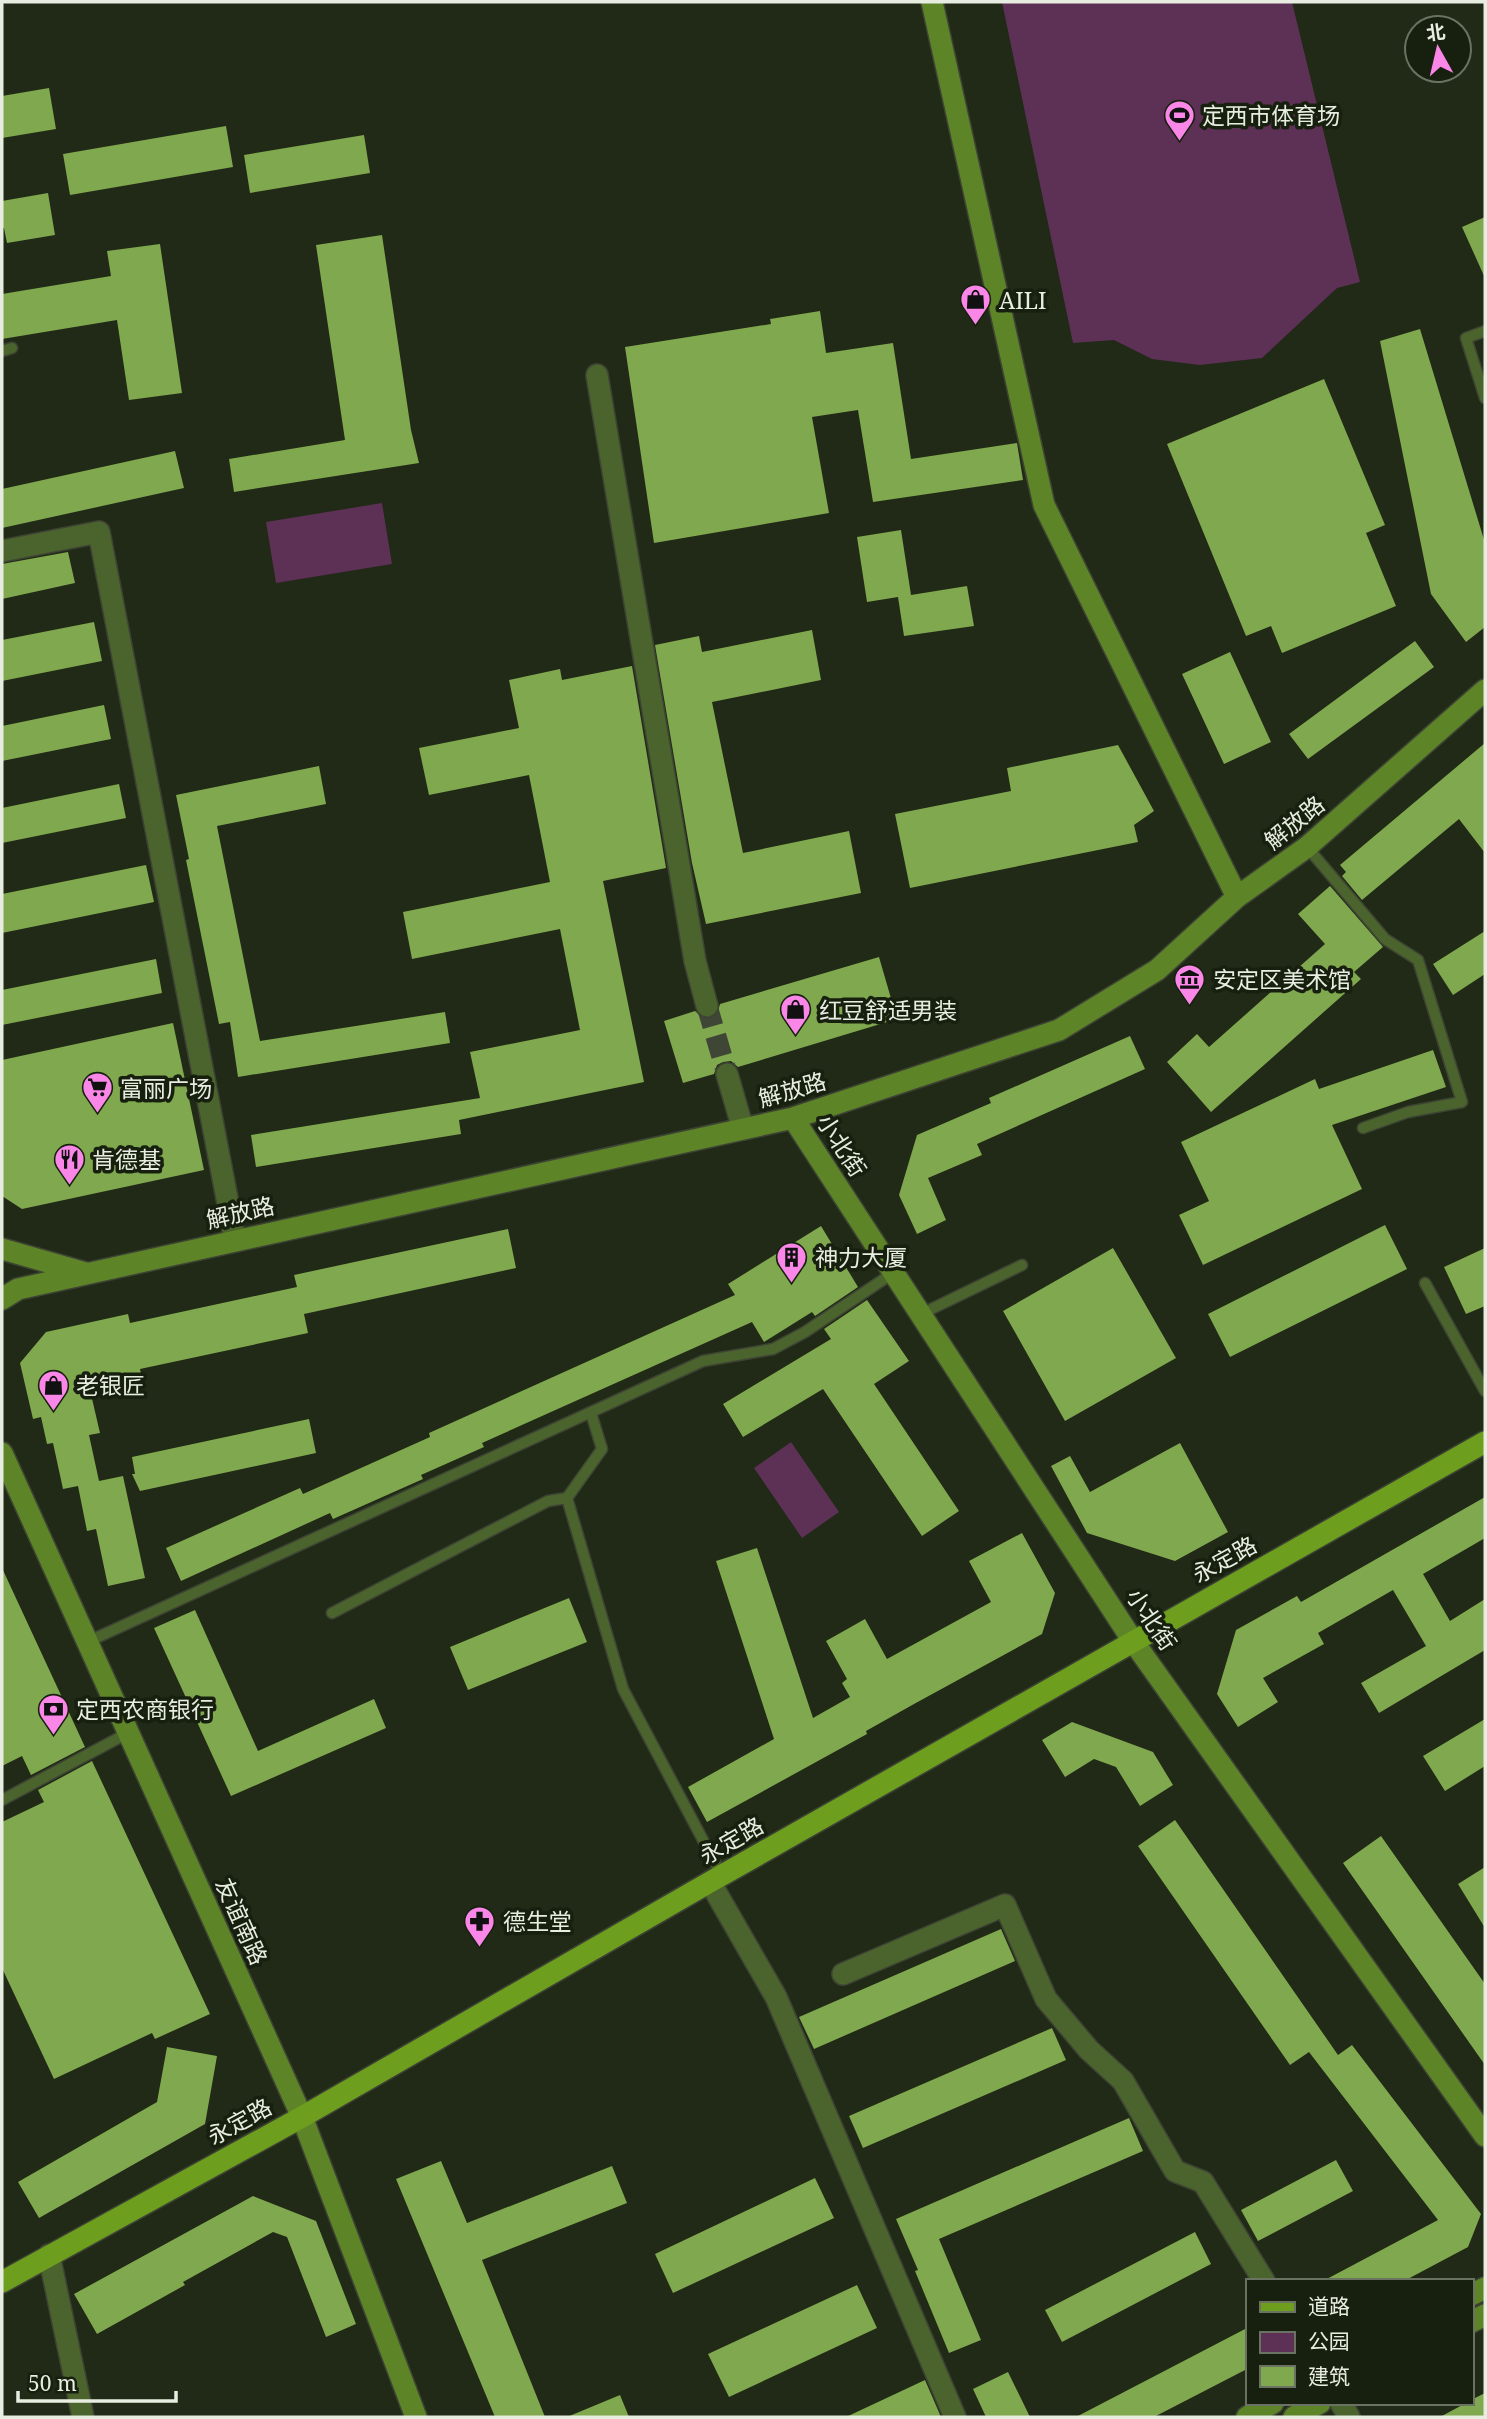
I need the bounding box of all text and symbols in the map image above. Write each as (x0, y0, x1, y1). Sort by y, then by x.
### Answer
north arrow (1403, 14, 1473, 84)
text: 北 (1424, 18, 1447, 46)
sports icon: 定西市体育场 (1162, 98, 1196, 142)
place label: 定西市体育场 (1202, 99, 1340, 131)
shop icon: AILI (959, 283, 993, 327)
place label: AILI (999, 284, 1046, 316)
street label: 解放路 (1257, 788, 1331, 856)
museum icon: 安定区美术馆 (1173, 962, 1207, 1006)
place label: 安定区美术馆 (1213, 963, 1351, 995)
shop icon: 红豆舒适男装 (779, 993, 813, 1037)
place label: 红豆舒适男装 (819, 994, 957, 1026)
street label: 解放路 (754, 1064, 830, 1114)
supermarket icon: 富丽广场 (80, 1071, 114, 1115)
place label: 富丽广场 (120, 1072, 212, 1104)
street label: 小北街 (810, 1107, 874, 1183)
restaurant icon: 肯德基 (52, 1142, 86, 1186)
place label: 肯德基 (92, 1143, 161, 1175)
street label: 解放路 (203, 1189, 277, 1235)
building icon: 神力大厦 (775, 1240, 809, 1284)
place label: 神力大厦 (815, 1241, 907, 1273)
shop icon: 老银匠 (36, 1368, 70, 1412)
place label: 老银匠 (76, 1369, 145, 1401)
street label: 永定路 (1186, 1528, 1262, 1590)
street label: 小北街 (1119, 1581, 1185, 1657)
bank icon: 定西农商银行 (36, 1692, 70, 1736)
place label: 定西农商银行 (76, 1693, 214, 1725)
street label: 永定路 (693, 1809, 769, 1871)
street label: 友谊南路 (209, 1872, 275, 1970)
pharmacy icon: 德生堂 (463, 1904, 497, 1948)
place label: 德生堂 (503, 1905, 572, 1937)
street label: 永定路 (201, 2090, 277, 2152)
legend (1246, 2279, 1473, 2405)
text: 道路 (1308, 2292, 1350, 2320)
text: 公园 (1308, 2327, 1350, 2355)
scale bar (18, 2360, 175, 2404)
text: 建筑 (1308, 2362, 1350, 2390)
text: 50 m (28, 2369, 77, 2397)

